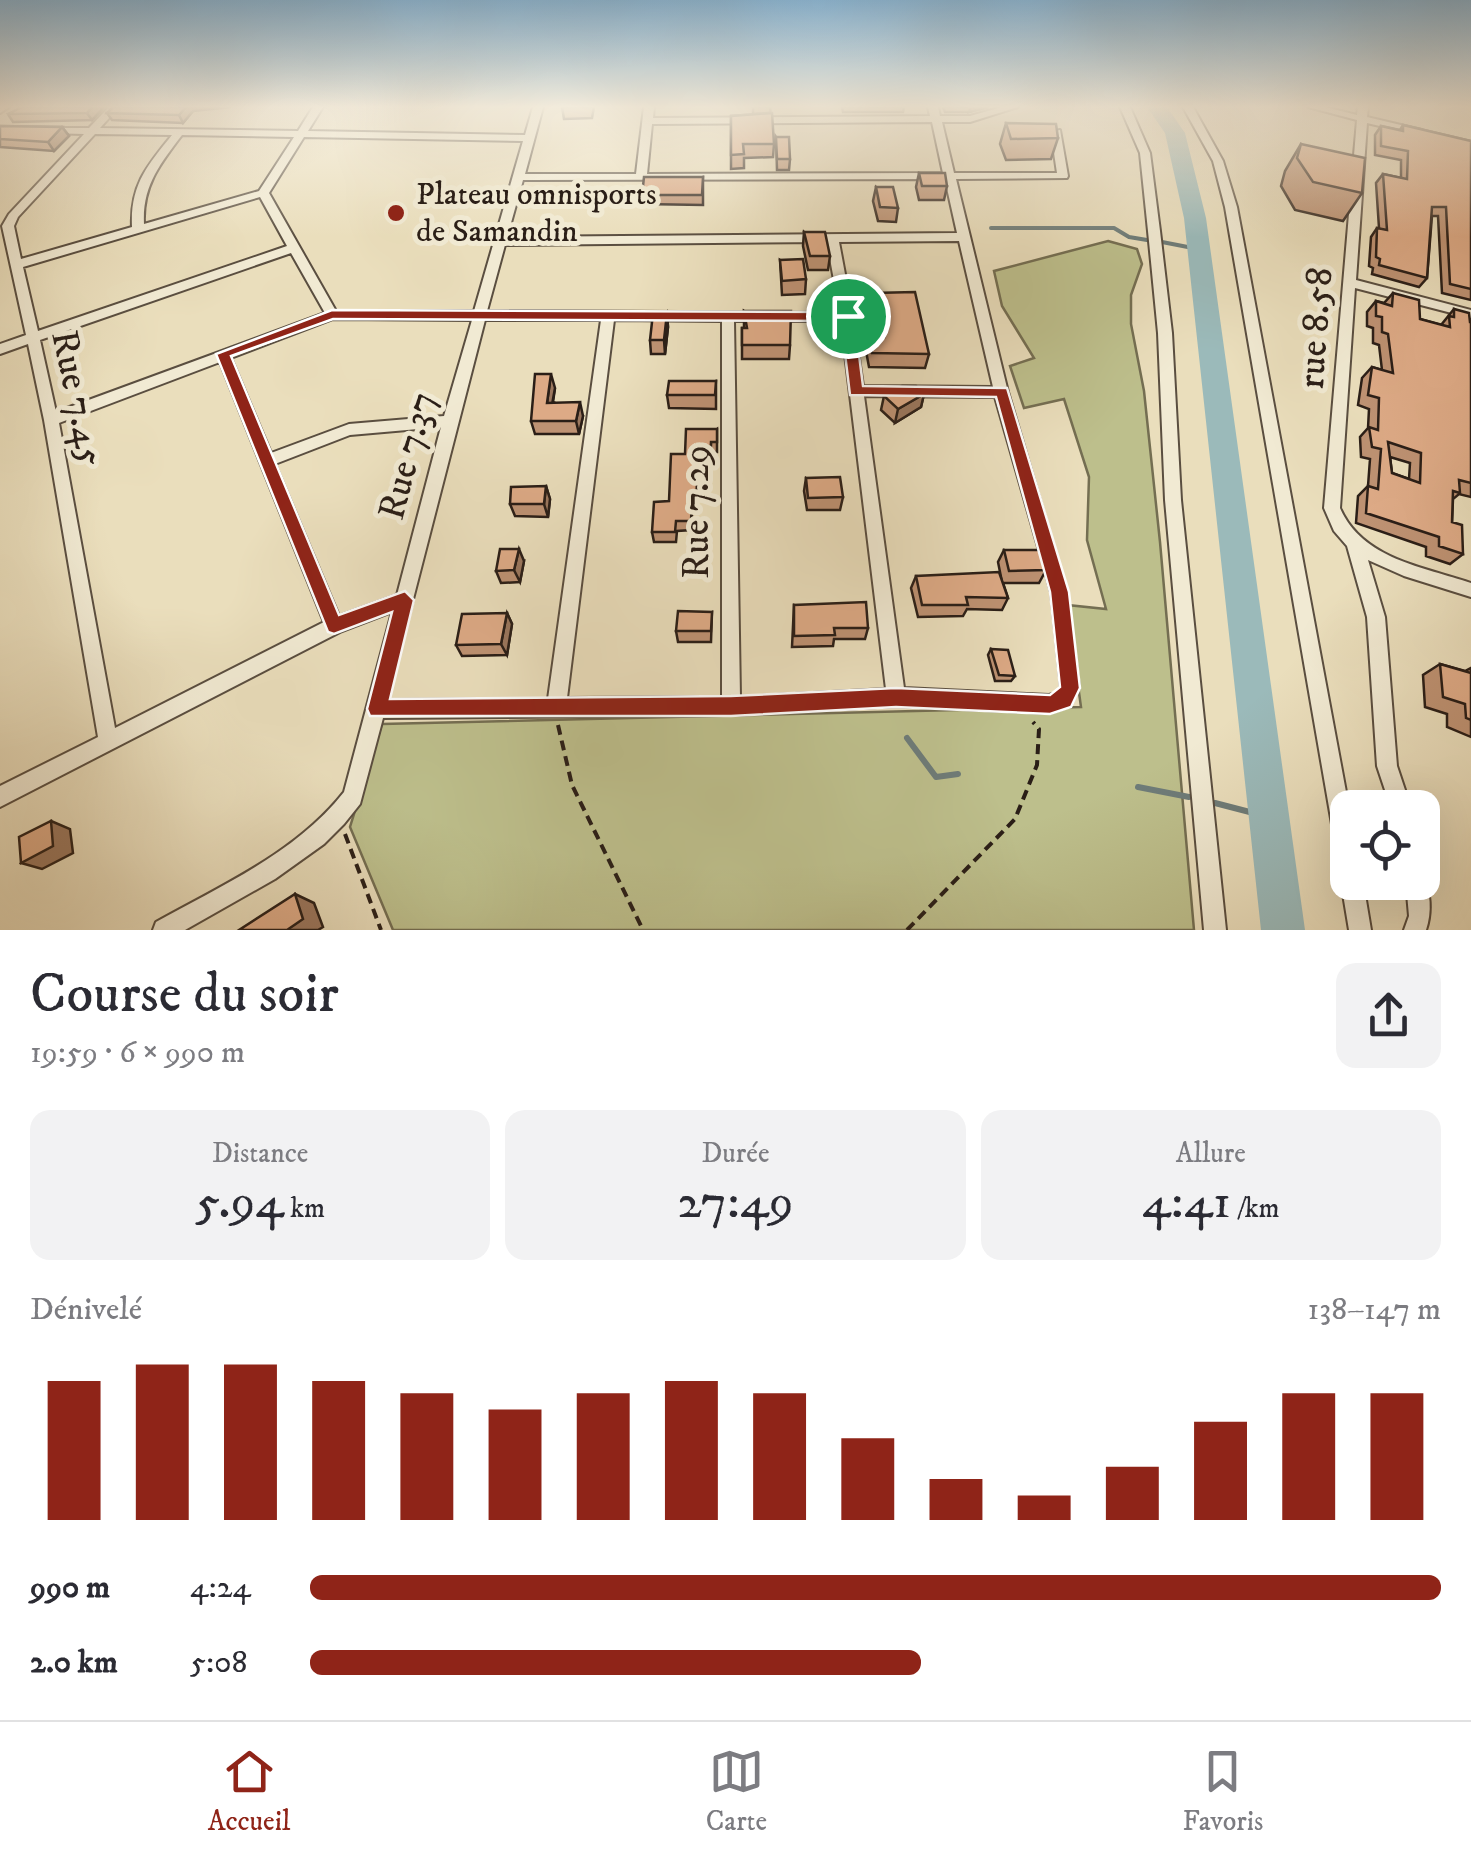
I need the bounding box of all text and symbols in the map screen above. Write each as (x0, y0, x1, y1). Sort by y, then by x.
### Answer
place label: Plateau omnisports de Samandin (416, 175, 657, 252)
marker: Plateau omnisports de Samandin (385, 202, 407, 224)
street label: rue 8.58 (1288, 266, 1344, 390)
pin (806, 274, 891, 359)
icon: arrive (821, 289, 876, 344)
street label: Rue 7.45 (39, 326, 115, 470)
street label: Rue 7.37 (368, 387, 448, 525)
street label: Rue 7.29 (673, 445, 721, 579)
map controls (1330, 790, 1440, 900)
button: locate (1330, 790, 1440, 900)
text: Course du soir (30, 961, 339, 1030)
button: share (1336, 963, 1441, 1068)
text: 19:59 · 6 × 990 m (30, 1033, 245, 1073)
text: Distance (212, 1136, 308, 1171)
text: Durée (701, 1136, 769, 1171)
text: Allure (1176, 1136, 1246, 1171)
text: 5.94 (195, 1171, 284, 1234)
text: 27:49 (677, 1171, 794, 1234)
text: 4:41 (1142, 1171, 1231, 1234)
text: km (284, 1191, 325, 1226)
text: /km (1231, 1191, 1280, 1226)
text: Dénivelé (30, 1290, 142, 1330)
text: 138–147 m (1308, 1290, 1441, 1330)
text: 990 m (30, 1568, 110, 1608)
text: 4:24 (190, 1568, 251, 1608)
text: 2.0 km (30, 1643, 118, 1683)
text: 5:08 (190, 1643, 247, 1683)
tab: Accueil (208, 1744, 290, 1839)
tab: Carte (706, 1744, 767, 1839)
tab: Favoris (1183, 1744, 1263, 1839)

